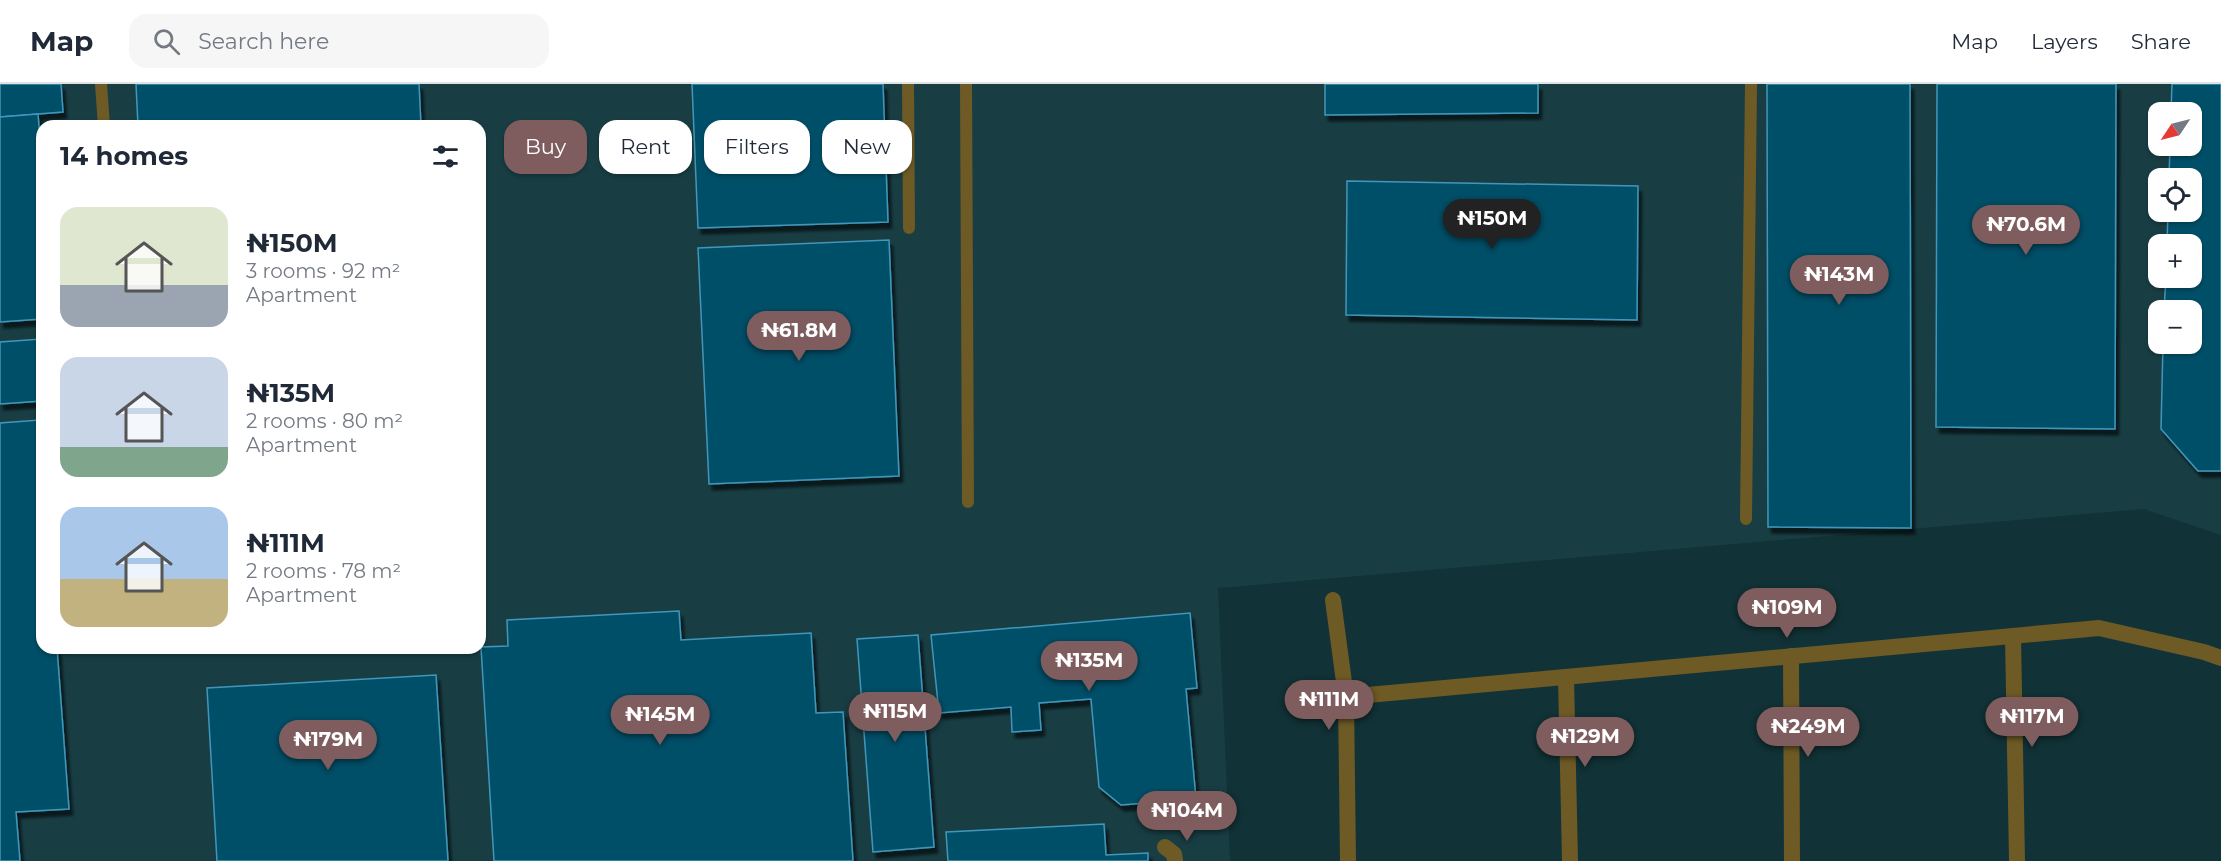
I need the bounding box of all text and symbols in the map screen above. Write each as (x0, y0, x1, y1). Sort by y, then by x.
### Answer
search box (129, 14, 549, 68)
text: Map (30, 24, 93, 58)
icon: search (150, 25, 183, 58)
text: Search here (198, 28, 329, 55)
text: Map (1951, 29, 1998, 54)
text: Layers (2031, 29, 2098, 54)
text: Share (2131, 29, 2191, 54)
north arrow (2148, 102, 2202, 156)
map controls (2148, 102, 2202, 354)
chip: Buy (504, 120, 587, 174)
chip: Rent (599, 120, 692, 174)
chip: Filters (704, 120, 810, 174)
chip: New (822, 120, 912, 174)
text: 14 homes (60, 140, 188, 172)
icon: filters (429, 140, 462, 173)
button: locate (2148, 168, 2202, 222)
pin: ₦150M (1450, 199, 1534, 250)
pin: ₦70.6M (1977, 205, 2075, 256)
text: ₦150M (1457, 206, 1527, 230)
text: ₦70.6M (1986, 212, 2066, 236)
text: ₦150M (246, 227, 338, 259)
icon: home (108, 231, 180, 303)
button: + (2148, 234, 2202, 288)
pin: ₦143M (1797, 255, 1881, 306)
text: 3 rooms · 92 m² (246, 259, 400, 283)
text: ₦143M (1804, 262, 1874, 286)
text: Apartment (246, 283, 357, 307)
button: − (2148, 300, 2202, 354)
pin: ₦61.8M (750, 311, 848, 362)
text: ₦61.8M (761, 318, 837, 342)
text: ₦135M (246, 377, 335, 409)
icon: home (108, 381, 180, 453)
text: 2 rooms · 80 m² (246, 409, 403, 433)
text: Apartment (246, 433, 357, 457)
text: ₦111M (246, 527, 325, 559)
icon: home (108, 531, 180, 603)
text: 2 rooms · 78 m² (246, 559, 401, 583)
text: Apartment (246, 583, 357, 607)
pin: ₦109M (1745, 588, 1829, 639)
text: ₦109M (1751, 595, 1823, 619)
pin: ₦135M (1047, 641, 1131, 692)
text: ₦135M (1055, 648, 1123, 672)
pin: ₦111M (1287, 680, 1371, 731)
text: ₦111M (1299, 687, 1359, 711)
pin: ₦115M (853, 692, 937, 743)
pin: ₦145M (618, 695, 702, 746)
pin: ₦117M (1990, 697, 2074, 748)
text: ₦115M (863, 699, 927, 723)
text: ₦145M (625, 702, 695, 726)
text: ₦117M (1999, 704, 2065, 728)
pin: ₦249M (1766, 707, 1850, 758)
text: ₦249M (1770, 714, 1846, 738)
pin: ₦129M (1543, 717, 1627, 768)
pin: ₦179M (286, 720, 370, 771)
text: ₦129M (1550, 724, 1620, 748)
text: ₦179M (293, 727, 363, 751)
pin: ₦104M (1145, 791, 1229, 842)
text: ₦104M (1151, 798, 1223, 822)

